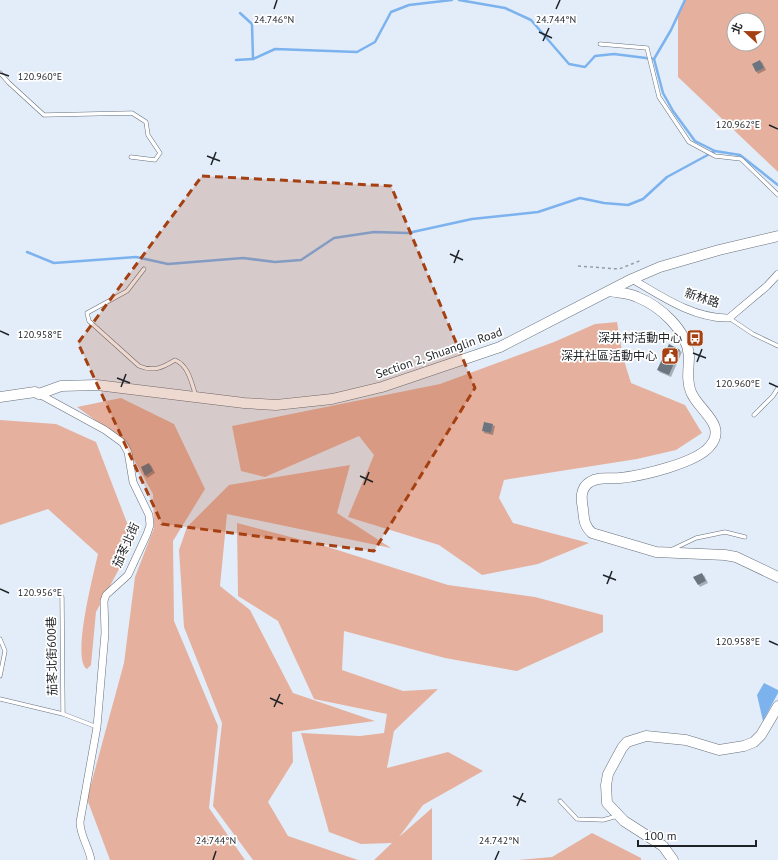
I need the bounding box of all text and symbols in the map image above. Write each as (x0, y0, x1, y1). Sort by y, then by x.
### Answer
north arrow (726, 12, 766, 52)
text: 24.746°N (254, 13, 294, 26)
text: 24.744°N (536, 13, 576, 26)
text: 北 (728, 21, 745, 36)
text: 120.960°E (18, 70, 62, 83)
text: 120.962°E (716, 118, 760, 131)
street label: 新林路 (683, 285, 722, 310)
street label: Section 2, Shuanglin Road (374, 324, 504, 381)
text: 120.958°E (18, 328, 62, 341)
bus stop icon: 深井村活動中心 (685, 328, 705, 348)
place label: 深井村活動中心 (598, 330, 682, 345)
public building icon: 深井社區活動中心 (660, 346, 680, 366)
place label: 深井社區活動中心 (561, 348, 657, 363)
text: 120.960°E (716, 377, 760, 390)
street label: 茄苳北街 (109, 520, 142, 570)
text: 120.956°E (18, 586, 62, 599)
street label: 茄苳北街600巷 (43, 616, 60, 696)
text: 120.958°E (716, 635, 760, 648)
scale bar (638, 822, 756, 848)
text: 100 m (644, 828, 677, 843)
text: 24.744°N (196, 834, 236, 847)
text: 24.742°N (479, 834, 519, 847)

